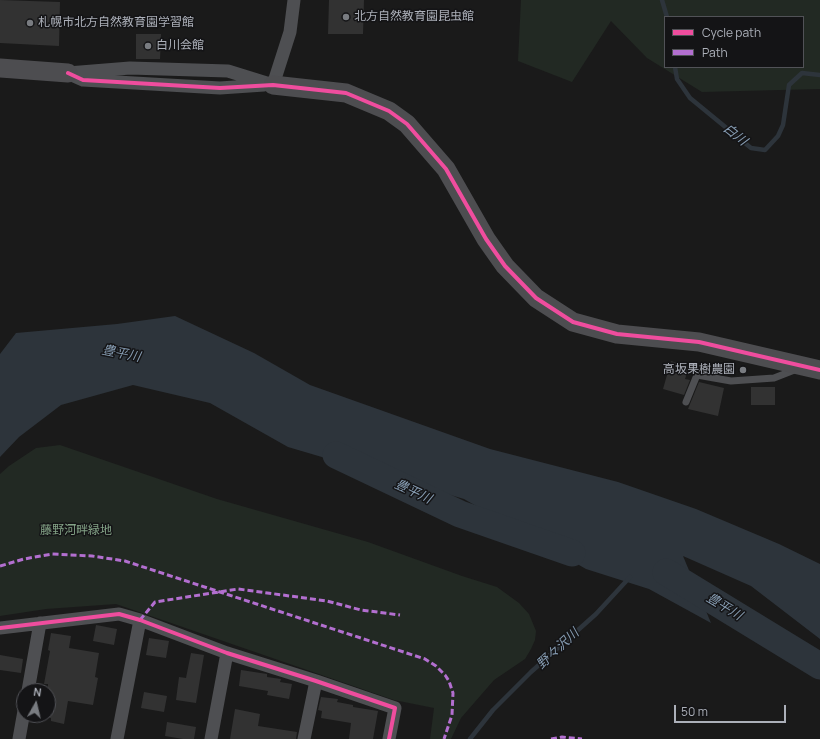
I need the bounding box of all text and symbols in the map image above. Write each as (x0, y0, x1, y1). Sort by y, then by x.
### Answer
place label: 北方自然教育園昆虫館 (354, 10, 474, 24)
marker: 北方自然教育園昆虫館 (341, 12, 351, 22)
place label: 札幌市北方自然教育園学習館 (38, 16, 194, 30)
legend (664, 16, 804, 68)
marker: 札幌市北方自然教育園学習館 (25, 18, 35, 28)
text: Cycle path (702, 24, 761, 41)
place label: 白川会館 (156, 39, 204, 53)
marker: 白川会館 (143, 41, 153, 51)
text: Path (702, 44, 728, 61)
water label: 白川 (720, 121, 750, 149)
water label: 豊平川 (100, 343, 142, 365)
place label: 高坂果樹農園 (663, 363, 735, 377)
marker: 高坂果樹農園 (738, 365, 748, 375)
water label: 豊平川 (392, 477, 434, 507)
park label: 藤野河畔緑地 (40, 524, 112, 538)
water label: 豊平川 (703, 590, 745, 624)
water label: 野々沢川 (534, 626, 582, 672)
north arrow (16, 683, 56, 723)
text: N (33, 684, 43, 700)
scale bar (676, 697, 788, 723)
text: 50 m (681, 703, 708, 720)

